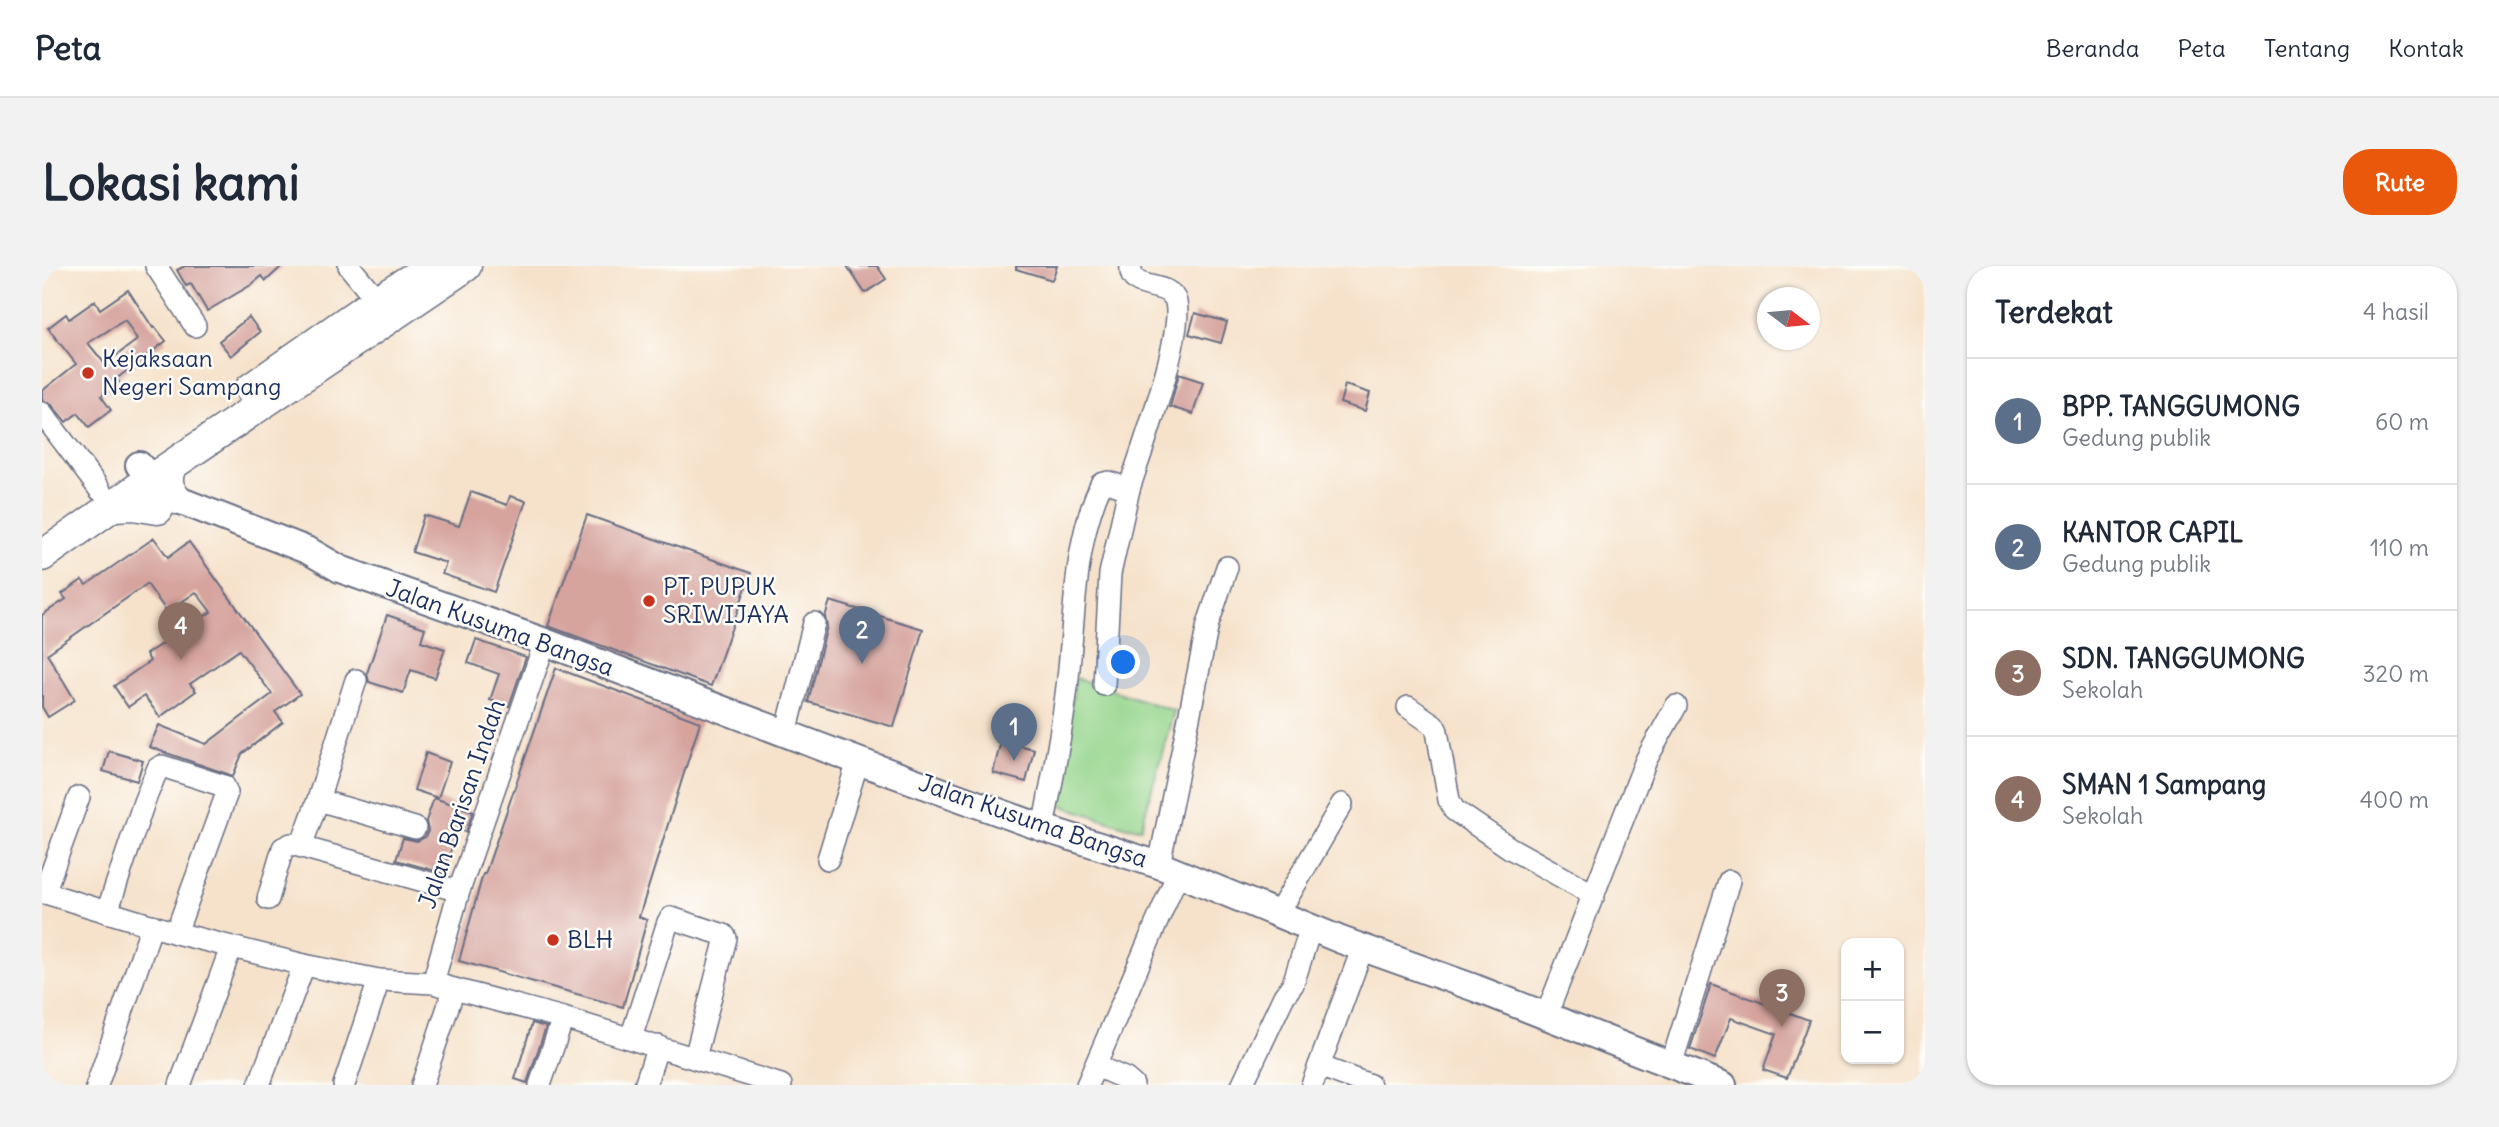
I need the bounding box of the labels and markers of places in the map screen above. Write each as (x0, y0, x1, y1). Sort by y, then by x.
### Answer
place label: Kejaksaan Negeri Sampang (102, 343, 281, 401)
marker: Kejaksaan Negeri Sampang (80, 365, 96, 381)
place label: PT. PUPUK SRIWIJAYA (663, 571, 789, 629)
marker: PT. PUPUK SRIWIJAYA (641, 593, 657, 609)
pin: 4 (158, 602, 204, 660)
pin: 2 (839, 606, 885, 664)
pin: 1 (991, 703, 1037, 761)
place label: BLH (567, 924, 613, 954)
marker: BLH (545, 932, 561, 948)
pin: 3 (1759, 969, 1805, 1027)

